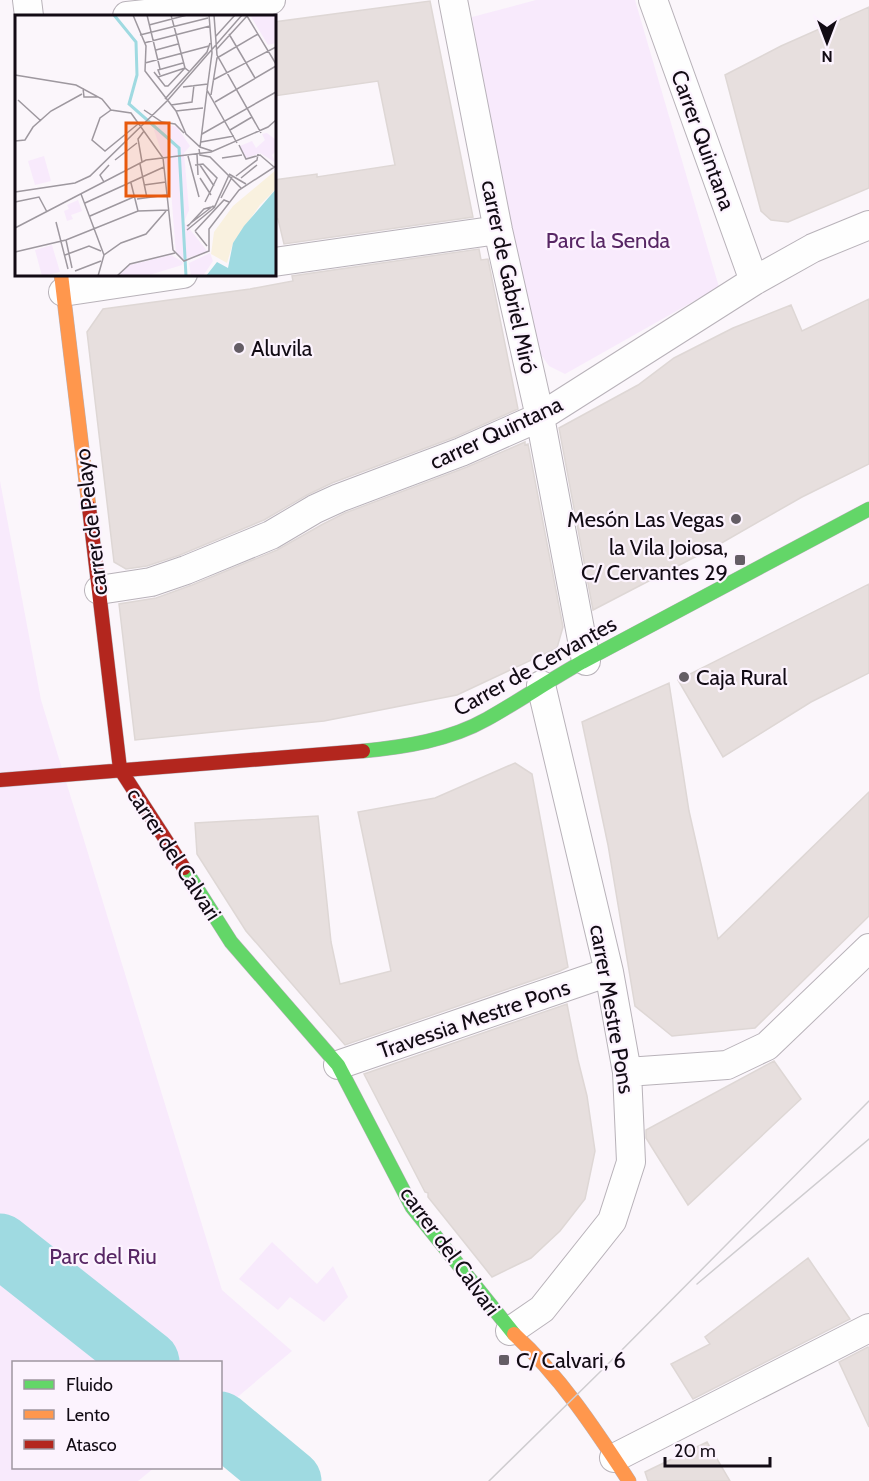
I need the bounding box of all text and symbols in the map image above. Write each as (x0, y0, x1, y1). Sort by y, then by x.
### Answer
north arrow (797, 12, 857, 72)
inset map (15, 15, 276, 276)
text: N (821, 47, 833, 66)
street label: Carrer Quintana (665, 66, 741, 214)
street label: carrer de Gabriel Miró (475, 178, 543, 376)
park label: Parc la Senda (546, 227, 671, 254)
place label: Aluvila (251, 335, 313, 362)
marker: Aluvila (232, 341, 246, 355)
street label: carrer Quintana (425, 390, 567, 476)
street label: carrer de Pelayo (69, 447, 113, 597)
place label: Mesón Las Vegas (567, 506, 724, 533)
marker: Mesón Las Vegas (729, 512, 743, 526)
place label: la Vila Joiosa, C/ Cervantes 29 (581, 534, 728, 586)
marker: la Vila Joiosa, C/ Cervantes 29 (733, 553, 747, 567)
street label: Carrer de Cervantes (449, 610, 621, 722)
place label: Caja Rural (696, 664, 788, 691)
marker: Caja Rural (677, 670, 691, 684)
street label: carrer del Calvari (121, 783, 227, 925)
street label: carrer Mestre Pons (584, 922, 640, 1096)
street label: Travessia Mestre Pons (375, 973, 573, 1065)
street label: carrer del Calvari (394, 1181, 506, 1321)
park label: Parc del Riu (49, 1243, 157, 1270)
place label: C/ Calvari, 6 (516, 1347, 626, 1374)
marker: C/ Calvari, 6 (497, 1353, 511, 1367)
legend (12, 1361, 222, 1469)
text: Fluido (66, 1374, 113, 1396)
text: Lento (66, 1404, 110, 1426)
scale bar (665, 1430, 770, 1468)
text: Atasco (66, 1434, 117, 1456)
text: 20 m (674, 1440, 716, 1462)

